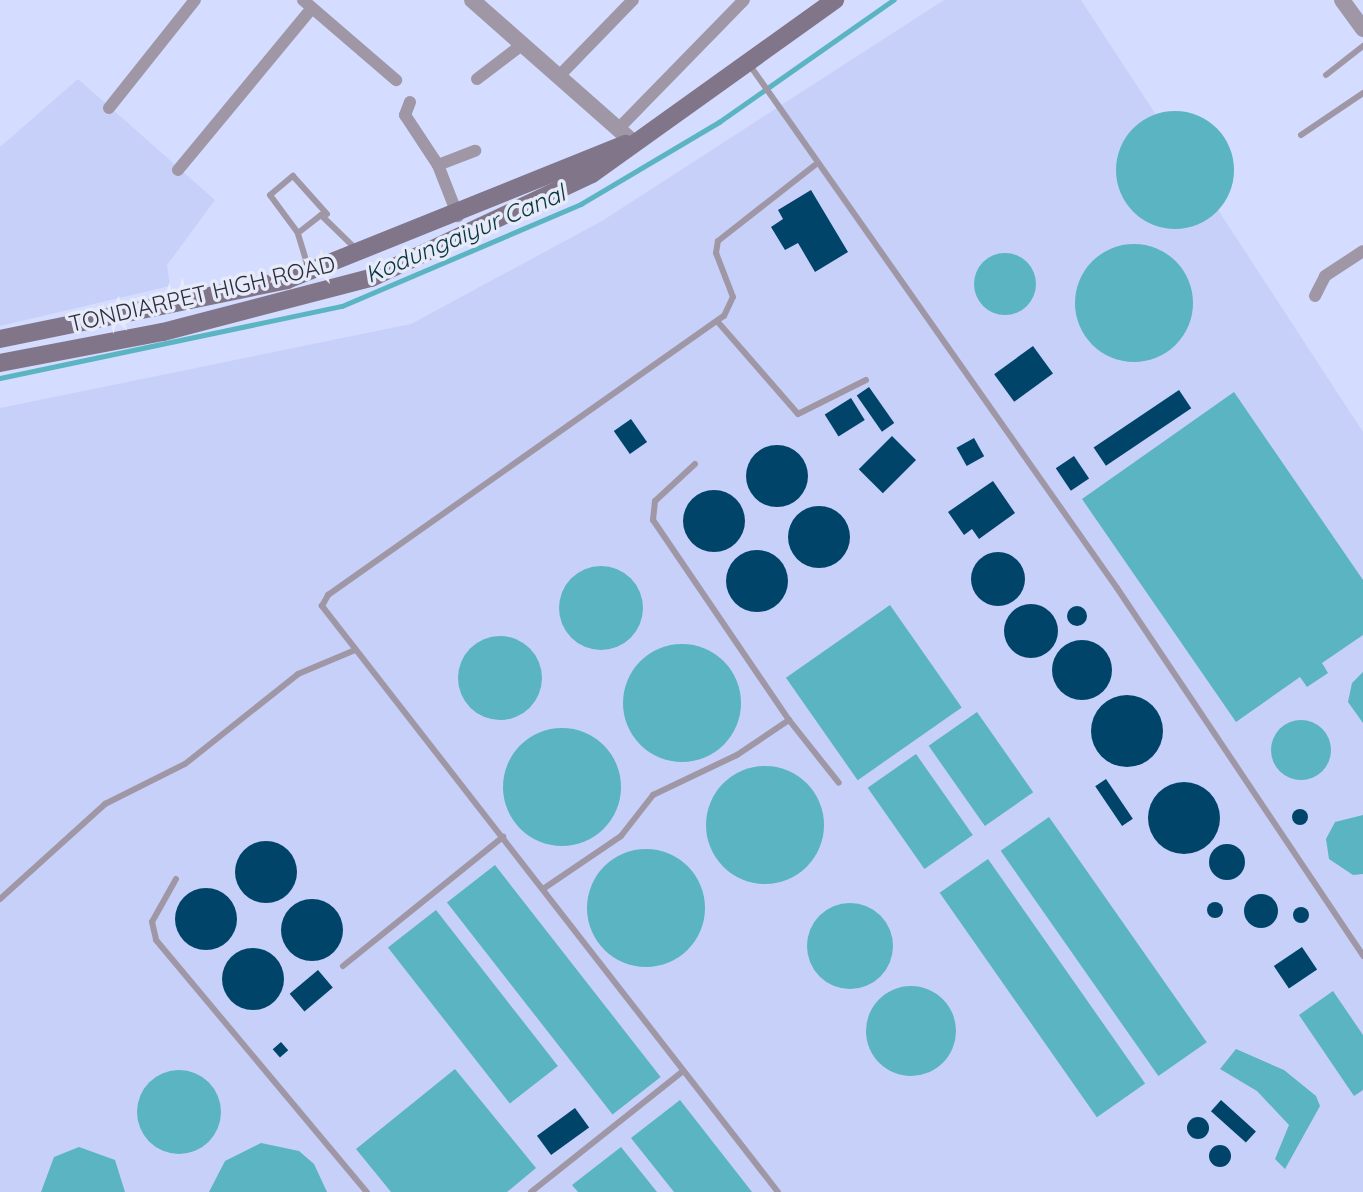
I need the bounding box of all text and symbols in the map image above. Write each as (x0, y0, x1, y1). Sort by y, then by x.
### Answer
water label: Kodungaiyur Canal (361, 179, 569, 289)
street label: TONDIARPET HIGH ROAD (66, 250, 338, 338)

